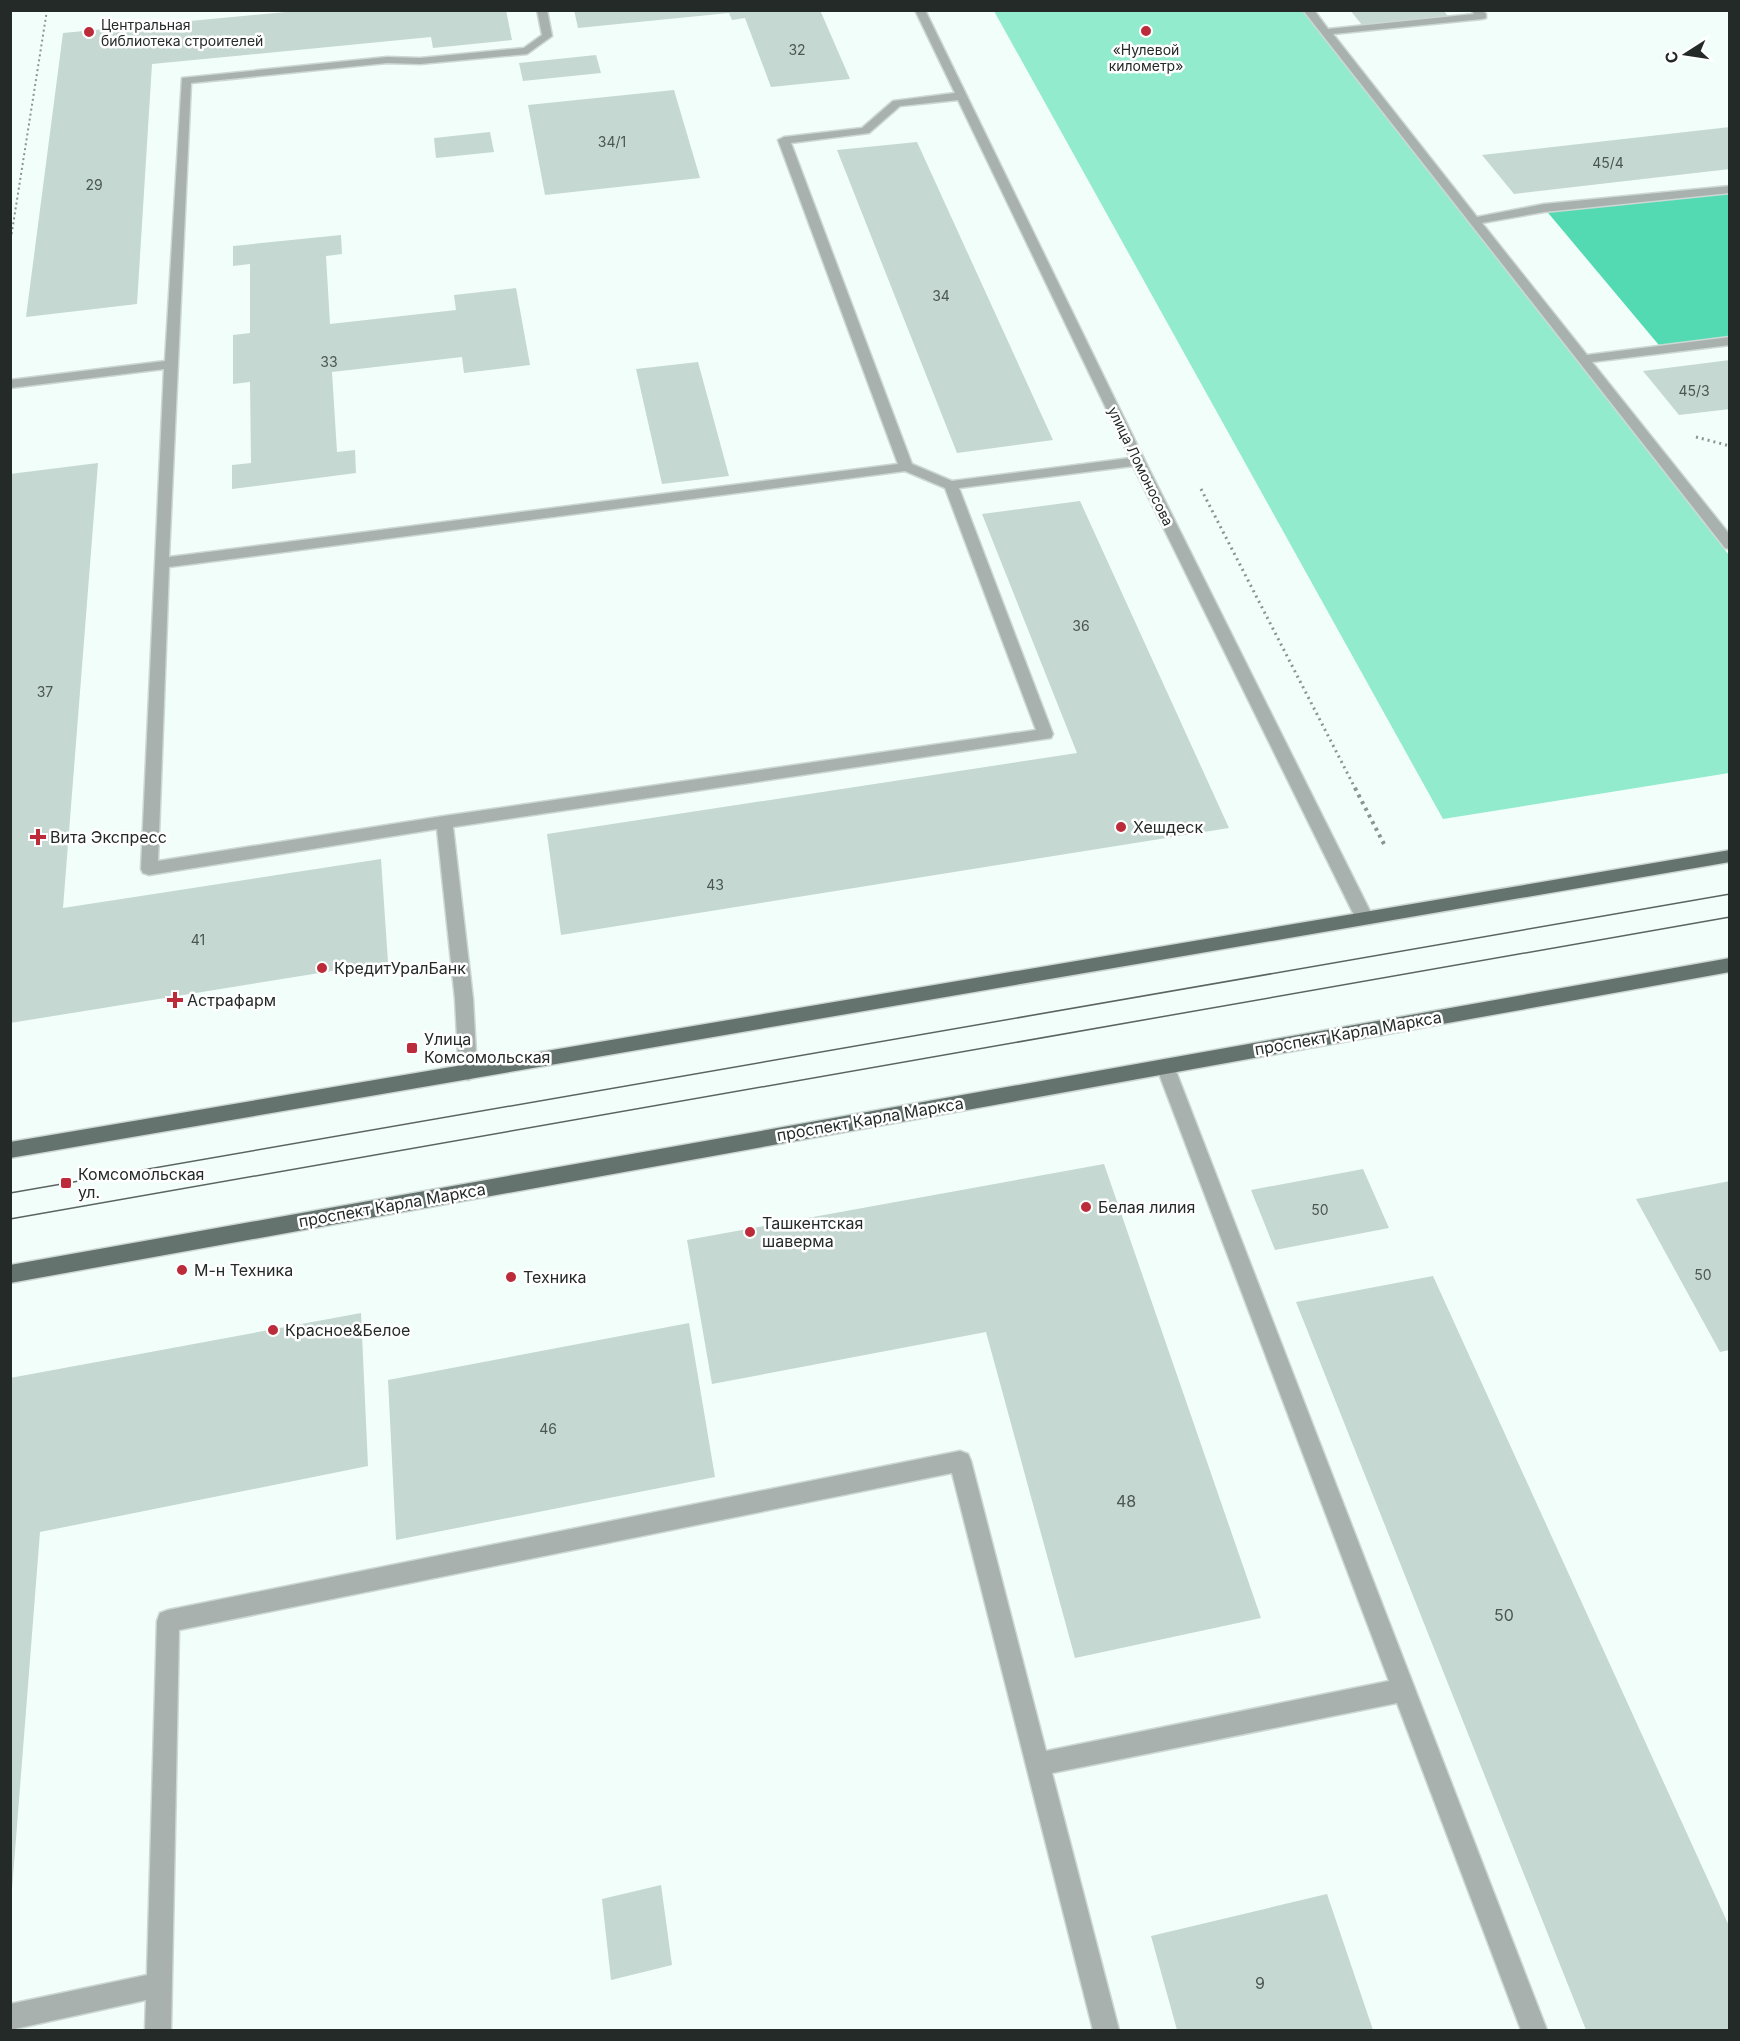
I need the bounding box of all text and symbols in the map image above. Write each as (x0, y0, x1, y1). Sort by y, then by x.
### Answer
place label: Центральная библиотека строителей (101, 16, 263, 49)
marker: «Нулевой километр» (1139, 24, 1153, 38)
north arrow (1656, 24, 1716, 84)
marker: Центральная библиотека строителей (82, 25, 96, 39)
house number: 32 (788, 41, 806, 58)
place label: «Нулевой километр» (1109, 41, 1183, 74)
text: С (1660, 49, 1682, 65)
house number: 34/1 (598, 133, 626, 150)
house number: 45/4 (1592, 154, 1624, 171)
house number: 29 (85, 176, 103, 193)
house number: 34 (932, 287, 950, 304)
house number: 33 (320, 353, 338, 370)
house number: 45/3 (1678, 382, 1710, 399)
street label: улица Ломоносова (1105, 404, 1177, 528)
house number: 36 (1072, 617, 1090, 634)
house number: 37 (37, 683, 53, 700)
place label: Хешдеск (1133, 817, 1203, 837)
marker: Хешдеск (1114, 820, 1128, 834)
place label: Вита Экспресс (50, 827, 167, 847)
marker: Вита Экспресс (31, 830, 45, 844)
house number: 43 (706, 876, 724, 893)
house number: 41 (191, 931, 205, 948)
place label: КредитУралБанк (334, 958, 466, 978)
marker: КредитУралБанк (315, 961, 329, 975)
place label: Астрафарм (187, 990, 276, 1010)
marker: Астрафарм (168, 993, 182, 1007)
street label: проспект Карла Маркса (1253, 1007, 1443, 1059)
place label: Улица Комсомольская (424, 1029, 550, 1067)
marker: Улица Комсомольская (405, 1041, 419, 1055)
street label: проспект Карла Маркса (775, 1093, 965, 1145)
place label: Комсомольская ул. (78, 1164, 204, 1202)
marker: Комсомольская ул. (59, 1176, 73, 1190)
street label: проспект Карла Маркса (297, 1179, 487, 1231)
place label: Белая лилия (1098, 1197, 1195, 1217)
marker: Белая лилия (1079, 1200, 1093, 1214)
house number: 50 (1311, 1201, 1329, 1218)
place label: Ташкентская шаверма (762, 1213, 863, 1251)
marker: Ташкентская шаверма (743, 1225, 757, 1239)
place label: М-н Техника (194, 1260, 293, 1280)
marker: М-н Техника (175, 1263, 189, 1277)
house number: 50 (1694, 1266, 1712, 1283)
place label: Техника (523, 1267, 586, 1287)
marker: Техника (504, 1270, 518, 1284)
place label: Красное&Белое (285, 1320, 410, 1340)
marker: Красное&Белое (266, 1323, 280, 1337)
house number: 46 (539, 1420, 557, 1437)
house number: 48 (1116, 1491, 1136, 1511)
house number: 50 (1494, 1605, 1514, 1625)
house number: 9 (1255, 1973, 1265, 1993)

